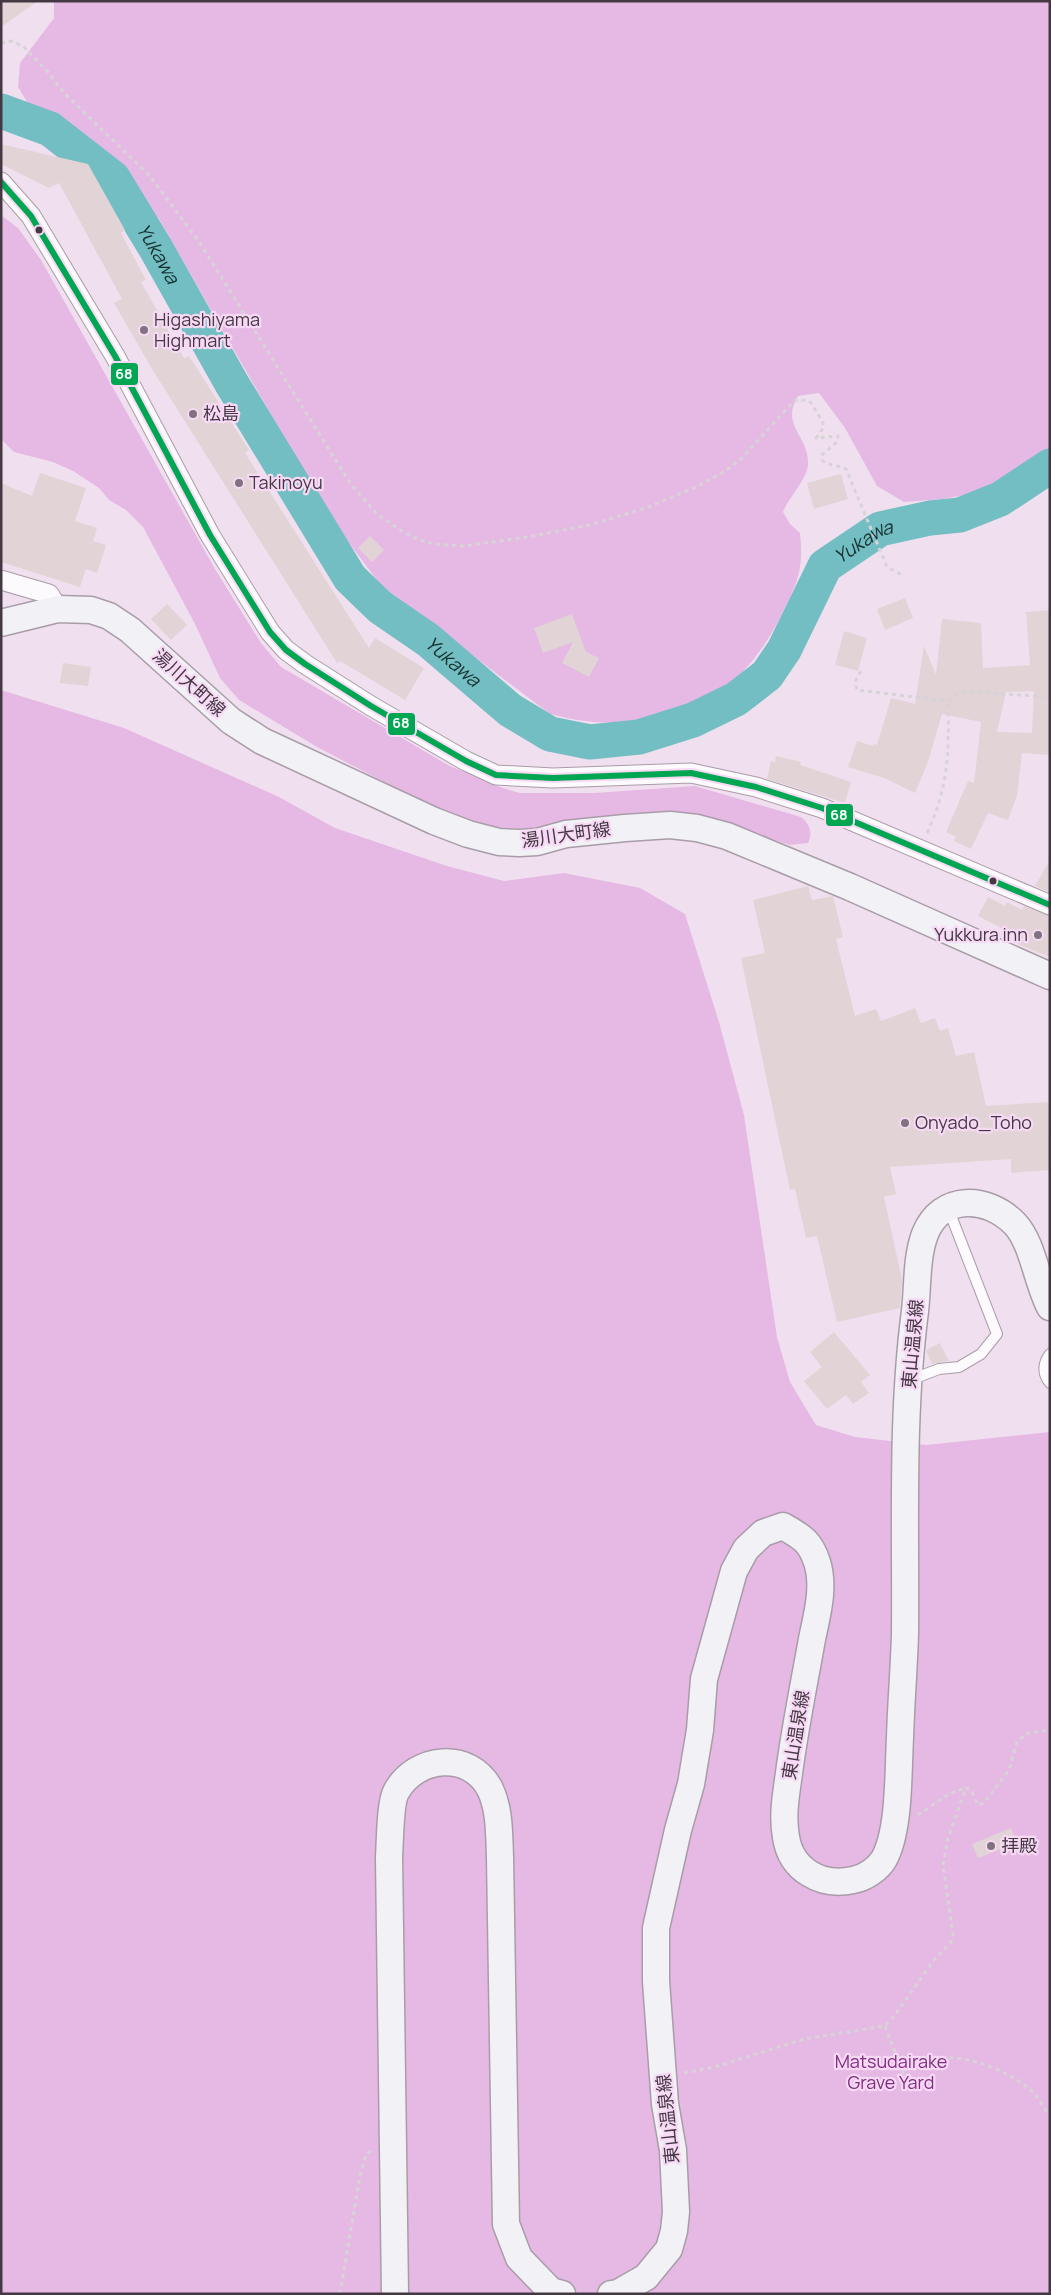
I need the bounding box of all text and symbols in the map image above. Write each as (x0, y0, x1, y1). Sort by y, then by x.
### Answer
water label: Yukawa (131, 219, 187, 289)
unlabelled marker (34, 225, 44, 235)
place label: Higashiyama Highmart (154, 307, 260, 352)
marker: Higashiyama Highmart (138, 324, 150, 336)
line badge: 68 (110, 362, 139, 386)
text: 68 (115, 364, 133, 383)
place label: 松島 (203, 401, 239, 425)
marker: 松島 (187, 408, 199, 420)
place label: Takinoyu (249, 470, 323, 494)
marker: Takinoyu (233, 477, 245, 489)
water label: Yukawa (829, 513, 896, 569)
water label: Yukawa (420, 630, 487, 693)
street label: 湯川大町線 (148, 643, 231, 721)
line badge: 68 (387, 712, 416, 736)
text: 68 (392, 713, 410, 732)
line badge: 68 (825, 803, 854, 827)
text: 68 (830, 805, 848, 824)
street label: 湯川大町線 (520, 816, 612, 852)
unlabelled marker (988, 876, 998, 886)
place label: Yukkura inn (934, 922, 1028, 946)
marker: Yukkura inn (1032, 929, 1044, 941)
place label: Onyado_Toho (915, 1110, 1032, 1134)
marker: Onyado_Toho (899, 1117, 911, 1129)
street label: 東山温泉線 (896, 1298, 928, 1390)
street label: 東山温泉線 (776, 1689, 814, 1781)
place label: 拝殿 (1001, 1833, 1037, 1857)
marker: 拝殿 (985, 1840, 997, 1852)
park label: Matsudairake Grave Yard (835, 2049, 947, 2094)
street label: 東山温泉線 (650, 2073, 684, 2165)

